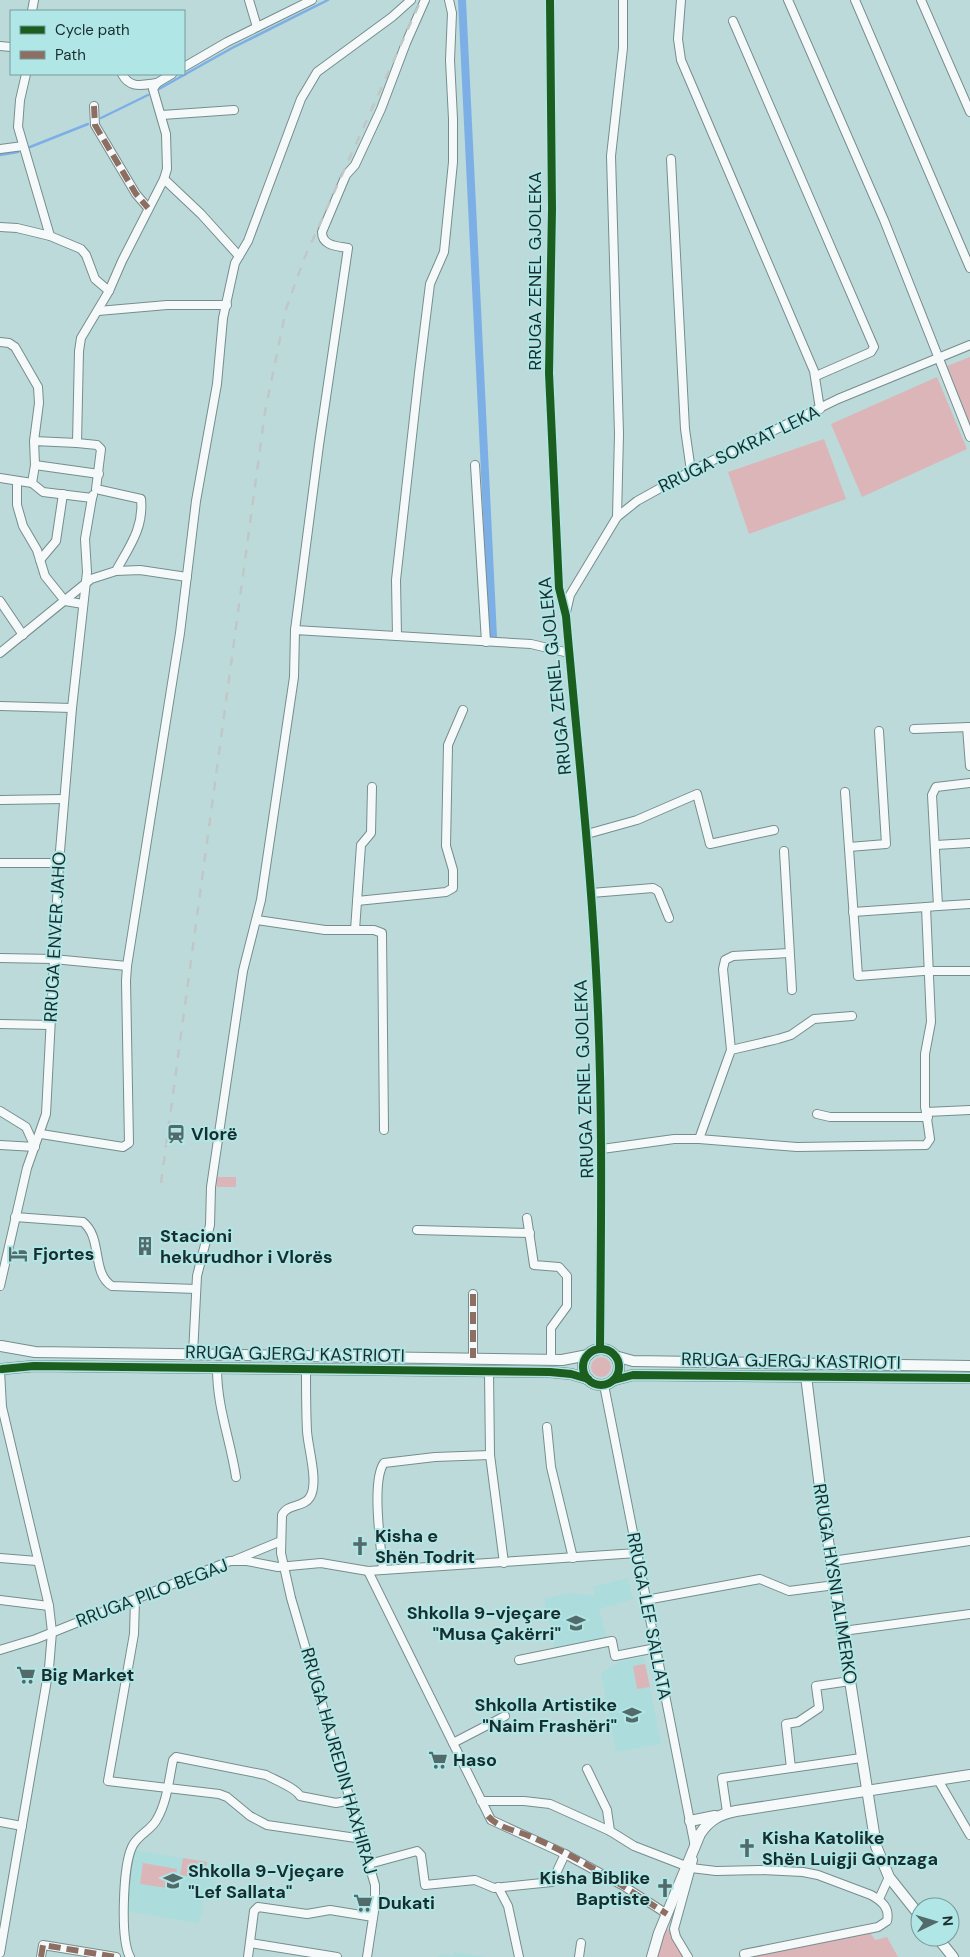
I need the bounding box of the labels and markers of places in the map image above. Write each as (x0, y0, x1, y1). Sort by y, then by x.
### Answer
place label: Vlorë (191, 1122, 238, 1146)
station icon: Vlorë (165, 1123, 187, 1145)
place label: Stacioni hekurudhor i Vlorës (160, 1224, 333, 1269)
building icon: Stacioni hekurudhor i Vlorës (134, 1235, 156, 1257)
place label: Fjortes (33, 1242, 94, 1266)
hotel icon: Fjortes (7, 1243, 29, 1265)
place label: Kisha e Shën Todrit (375, 1524, 475, 1569)
church icon: Kisha e Shën Todrit (349, 1535, 371, 1557)
place label: Shkolla 9-vjeçare "Musa Çakërri" (407, 1601, 561, 1646)
school or university icon: Shkolla 9-vjeçare "Musa Çakërri" (565, 1612, 587, 1634)
place label: Big Market (41, 1663, 134, 1687)
supermarket icon: Big Market (15, 1664, 37, 1686)
place label: Shkolla Artistike "Naim Frashëri" (475, 1693, 617, 1738)
school or university icon: Shkolla Artistike "Naim Frashëri" (621, 1704, 643, 1726)
place label: Haso (453, 1748, 497, 1772)
supermarket icon: Haso (427, 1749, 449, 1771)
place label: Kisha Katolike Shën Luigji Gonzaga (762, 1826, 938, 1871)
church icon: Kisha Katolike Shën Luigji Gonzaga (736, 1837, 758, 1859)
place label: Shkolla 9-Vjeçare "Lef Sallata" (188, 1859, 344, 1904)
place label: Kisha Biblike Baptiste (539, 1866, 650, 1911)
school or university icon: Shkolla 9-Vjeçare "Lef Sallata" (162, 1870, 184, 1892)
church icon: Kisha Biblike Baptiste (654, 1877, 676, 1899)
place label: Dukati (378, 1891, 435, 1915)
supermarket icon: Dukati (352, 1892, 374, 1914)

